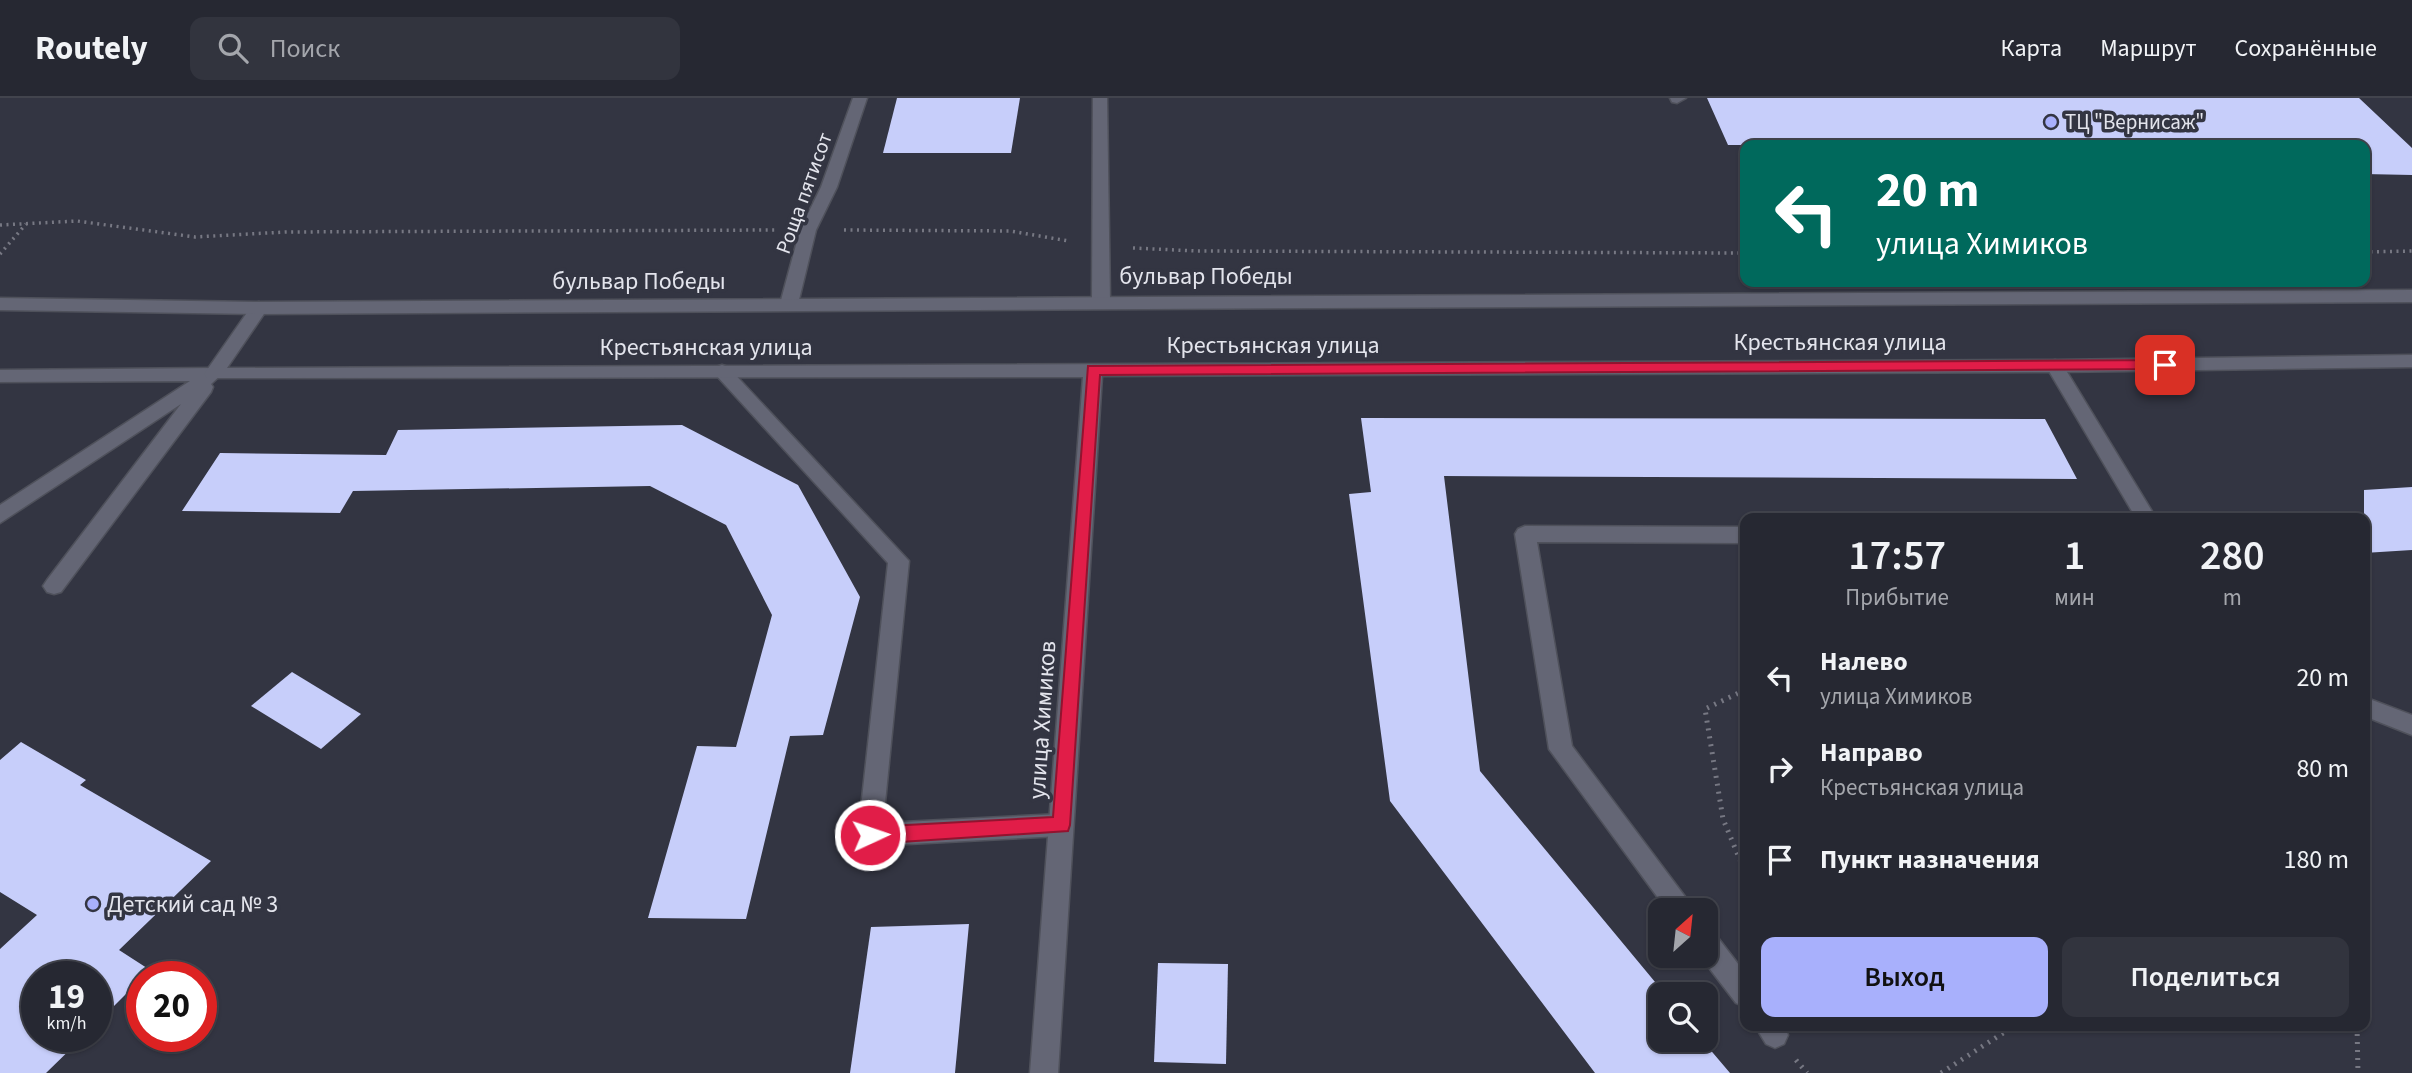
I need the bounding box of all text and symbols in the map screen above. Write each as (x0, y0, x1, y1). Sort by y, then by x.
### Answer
search box (190, 17, 680, 80)
text: Routely (35, 25, 148, 72)
icon: search (214, 29, 252, 67)
text: Поиск (270, 30, 340, 67)
text: Карта (2001, 31, 2062, 66)
text: Маршрут (2100, 31, 2196, 66)
text: Сохранённые (2234, 31, 2377, 66)
place label: ТЦ "Вернисаж" (2065, 107, 2204, 137)
marker: ТЦ "Вернисаж" (2043, 114, 2059, 130)
street label: Роща пятисот (768, 128, 840, 258)
text: 20 m (1876, 156, 1980, 226)
icon: left (1761, 168, 1852, 259)
text: улица Химиков (1876, 221, 2088, 267)
street label: бульвар Победы (1119, 259, 1293, 294)
street label: бульвар Победы (552, 264, 726, 299)
street label: Крестьянская улица (1733, 325, 1947, 360)
street label: Крестьянская улица (1166, 328, 1380, 363)
street label: Крестьянская улица (599, 330, 813, 365)
pin (2135, 335, 2195, 395)
icon: arrive (2146, 346, 2184, 384)
text: 17:57 (1848, 526, 1946, 586)
text: 1 (2064, 526, 2085, 586)
text: 280 (2200, 526, 2265, 586)
text: Прибытие (1845, 581, 1949, 614)
text: мин (2054, 581, 2095, 614)
text: m (2223, 581, 2242, 614)
street label: улица Химиков (1019, 640, 1066, 801)
text: Налево (1820, 643, 1908, 680)
icon: left (1761, 659, 1799, 697)
text: 20 m (2296, 659, 2349, 696)
text: улица Химиков (1820, 680, 1972, 713)
text: Направо (1820, 734, 1923, 771)
icon: right (1761, 750, 1799, 788)
text: 80 m (2296, 750, 2349, 787)
text: Крестьянская улица (1820, 771, 2024, 804)
position arrow (833, 798, 907, 872)
icon: arrive (1761, 841, 1799, 879)
text: Пункт назначения (1820, 841, 2040, 878)
text: 180 m (2283, 841, 2349, 878)
place label: Детский сад № 3 (107, 887, 278, 922)
marker: Детский сад № 3 (85, 896, 101, 912)
north arrow (1648, 898, 1718, 968)
map controls (1648, 898, 1718, 1052)
button: Выход (1761, 937, 2048, 1017)
button: Поделиться (2062, 937, 2349, 1017)
speed limit sign: 20 (126, 961, 217, 1052)
text: 19 (48, 972, 85, 1022)
button: search (1648, 982, 1718, 1052)
text: km/h (47, 1011, 86, 1036)

